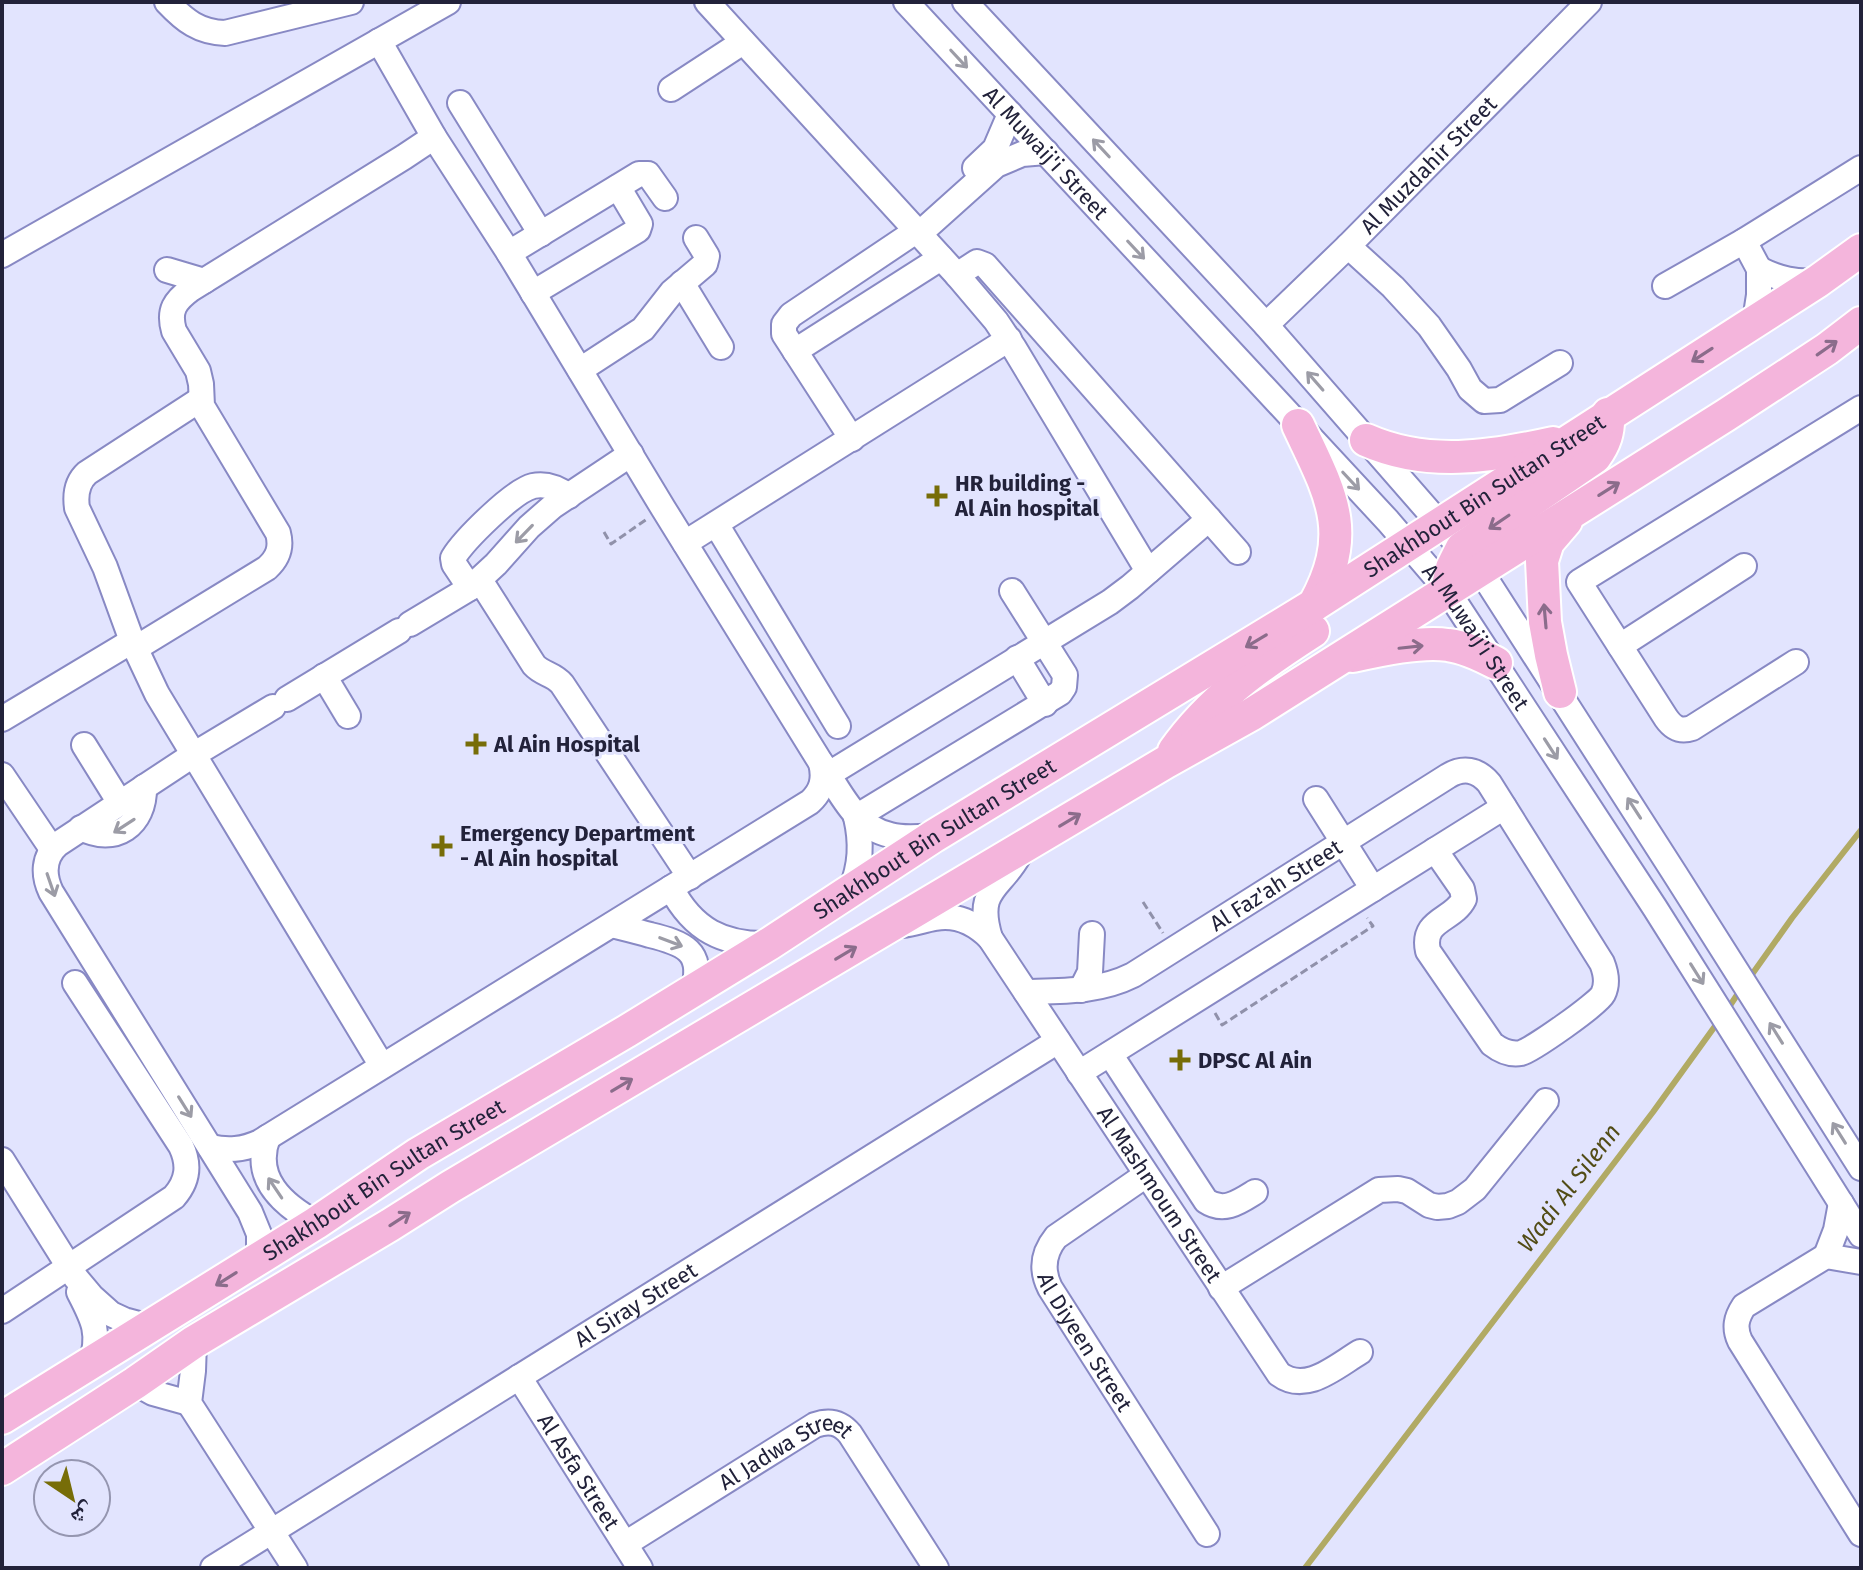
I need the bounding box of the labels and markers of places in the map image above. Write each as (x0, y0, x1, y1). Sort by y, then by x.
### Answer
place label: HR building - Al Ain hospital (954, 470, 1099, 522)
marker: HR building - Al Ain hospital (926, 485, 948, 507)
place label: Al Ain Hospital (493, 731, 640, 758)
marker: Al Ain Hospital (465, 733, 487, 755)
place label: Emergency Department - Al Ain hospital (460, 820, 695, 872)
marker: Emergency Department - Al Ain hospital (431, 835, 453, 857)
place label: DPSC Al Ain (1198, 1047, 1312, 1074)
marker: DPSC Al Ain (1169, 1049, 1191, 1071)

